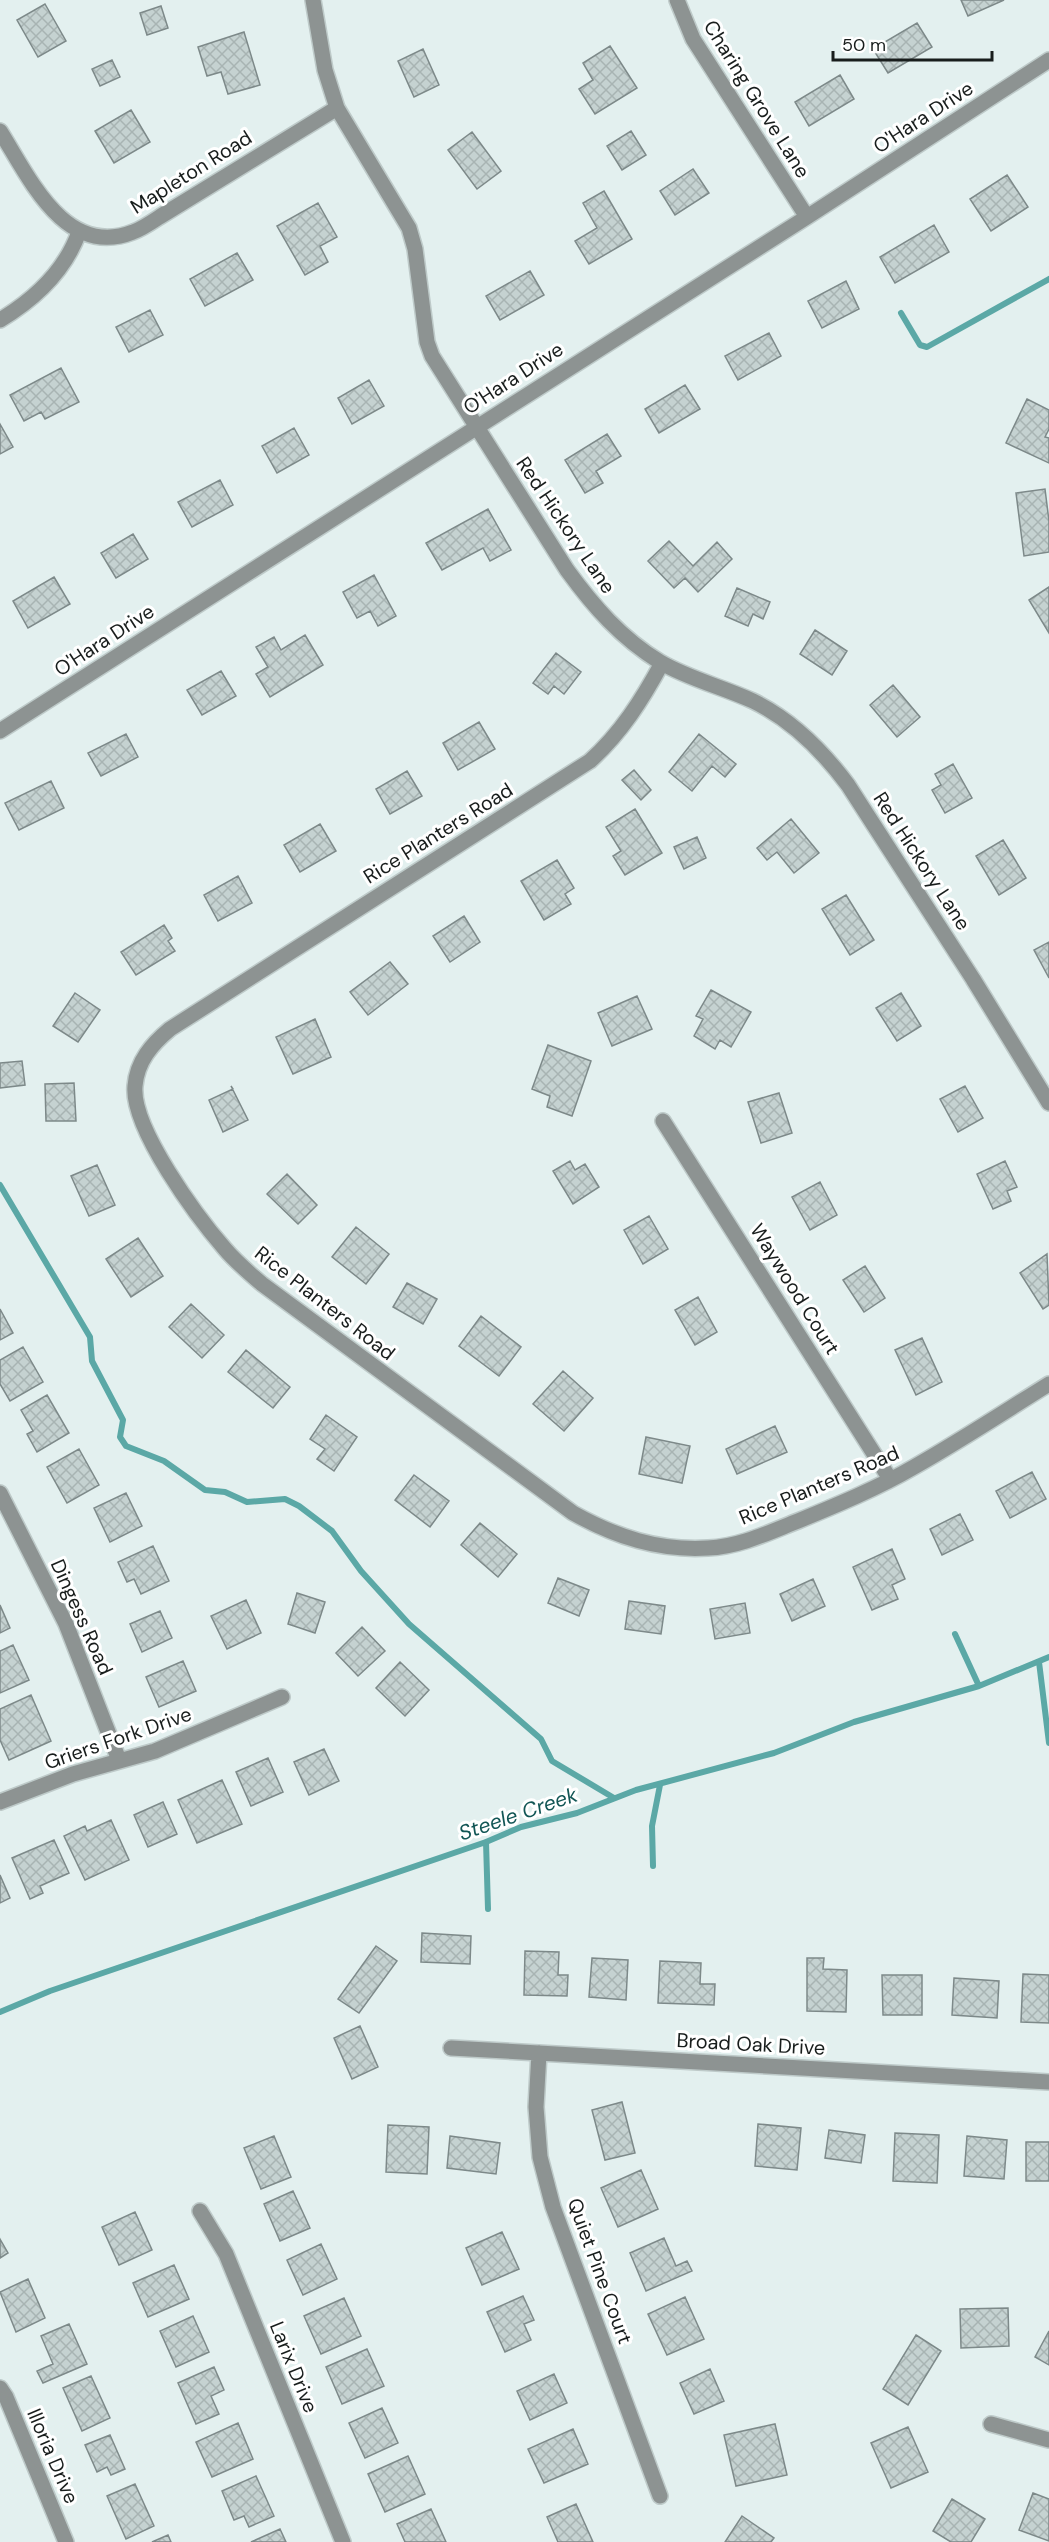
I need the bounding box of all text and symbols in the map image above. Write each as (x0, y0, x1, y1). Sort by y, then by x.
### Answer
street label: Charing Grove Lane (698, 15, 816, 183)
scale bar (833, 24, 992, 62)
text: 50 m (842, 33, 886, 57)
street label: O'Hara Drive (868, 75, 978, 159)
street label: Mapleton Road (125, 124, 257, 220)
street label: O'Hara Drive (458, 336, 568, 420)
street label: Red Hickory Lane (511, 452, 621, 598)
street label: O'Hara Drive (49, 598, 159, 682)
street label: Rice Planters Road (358, 777, 518, 889)
street label: Red Hickory Lane (868, 787, 976, 935)
street label: Waywood Court (744, 1219, 846, 1359)
street label: Rice Planters Road (249, 1240, 401, 1366)
street label: Rice Planters Road (735, 1440, 903, 1530)
street label: Dingess Road (45, 1555, 119, 1679)
street label: Griers Fork Drive (41, 1701, 195, 1775)
water label: Steele Creek (455, 1781, 581, 1847)
street label: Broad Oak Drive (676, 2027, 826, 2061)
street label: Quiet Pine Court (562, 2194, 638, 2348)
street label: Larix Drive (264, 2318, 324, 2416)
street label: Illoria Drive (21, 2404, 85, 2508)

